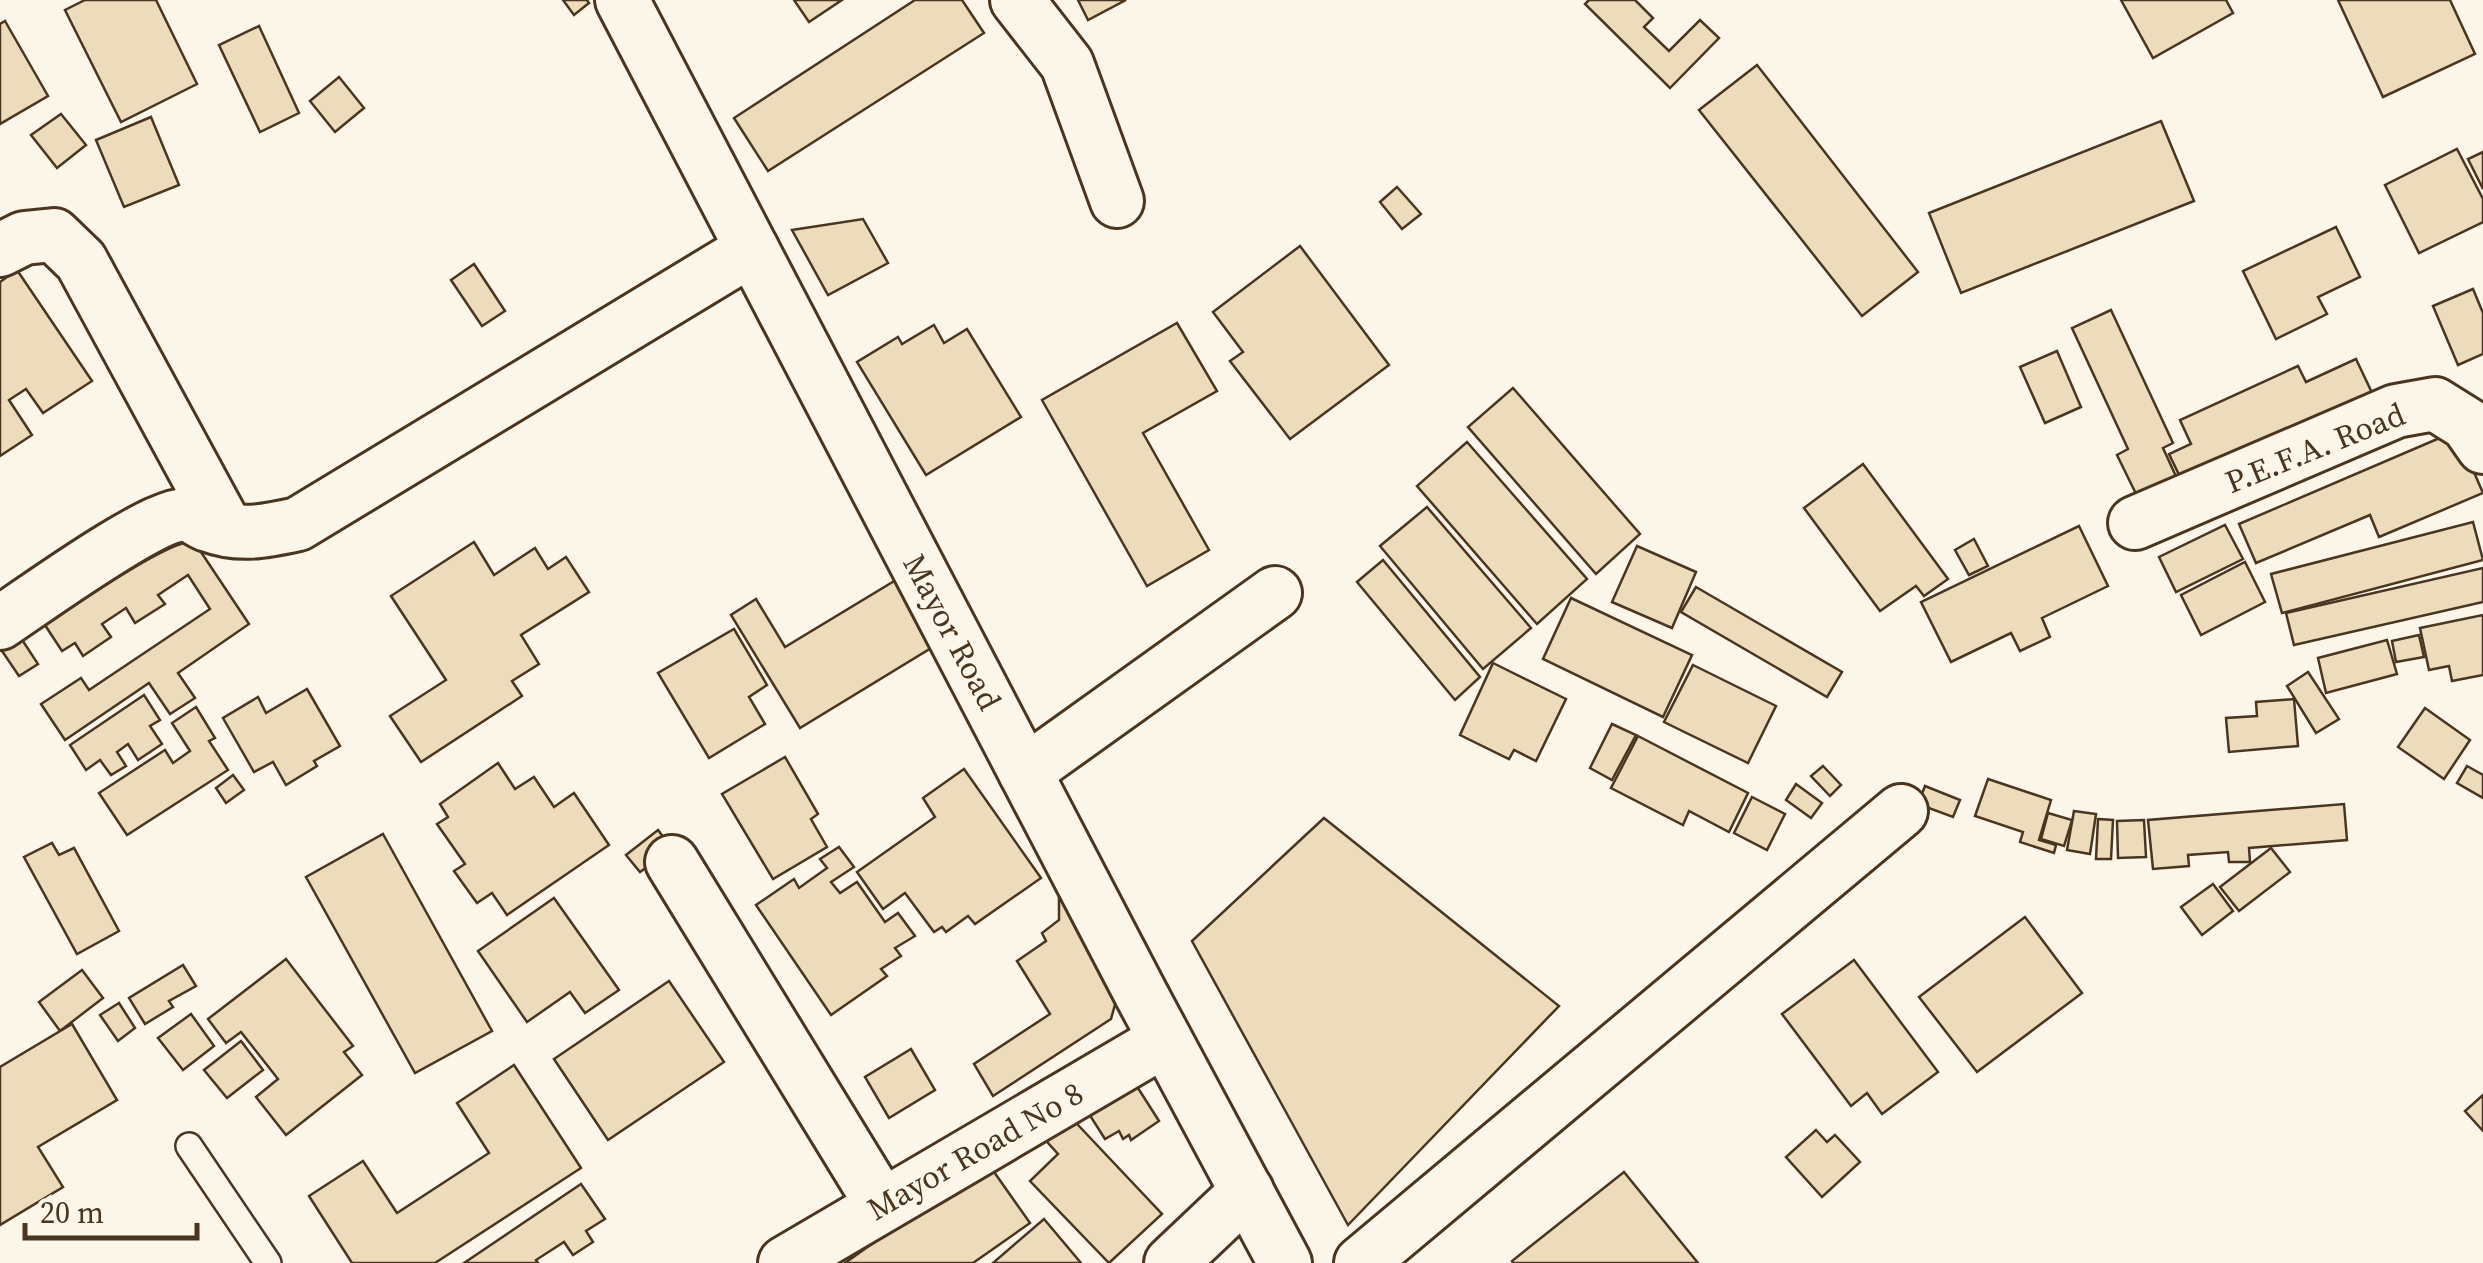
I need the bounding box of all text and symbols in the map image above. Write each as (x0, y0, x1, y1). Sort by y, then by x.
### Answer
street label: P.E.F.A. Road (2219, 392, 2411, 504)
street label: Mayor Road (892, 546, 1012, 718)
street label: Mayor Road No 8 (859, 1071, 1091, 1231)
scale bar (25, 1178, 198, 1240)
text: 20 m (40, 1192, 104, 1233)

